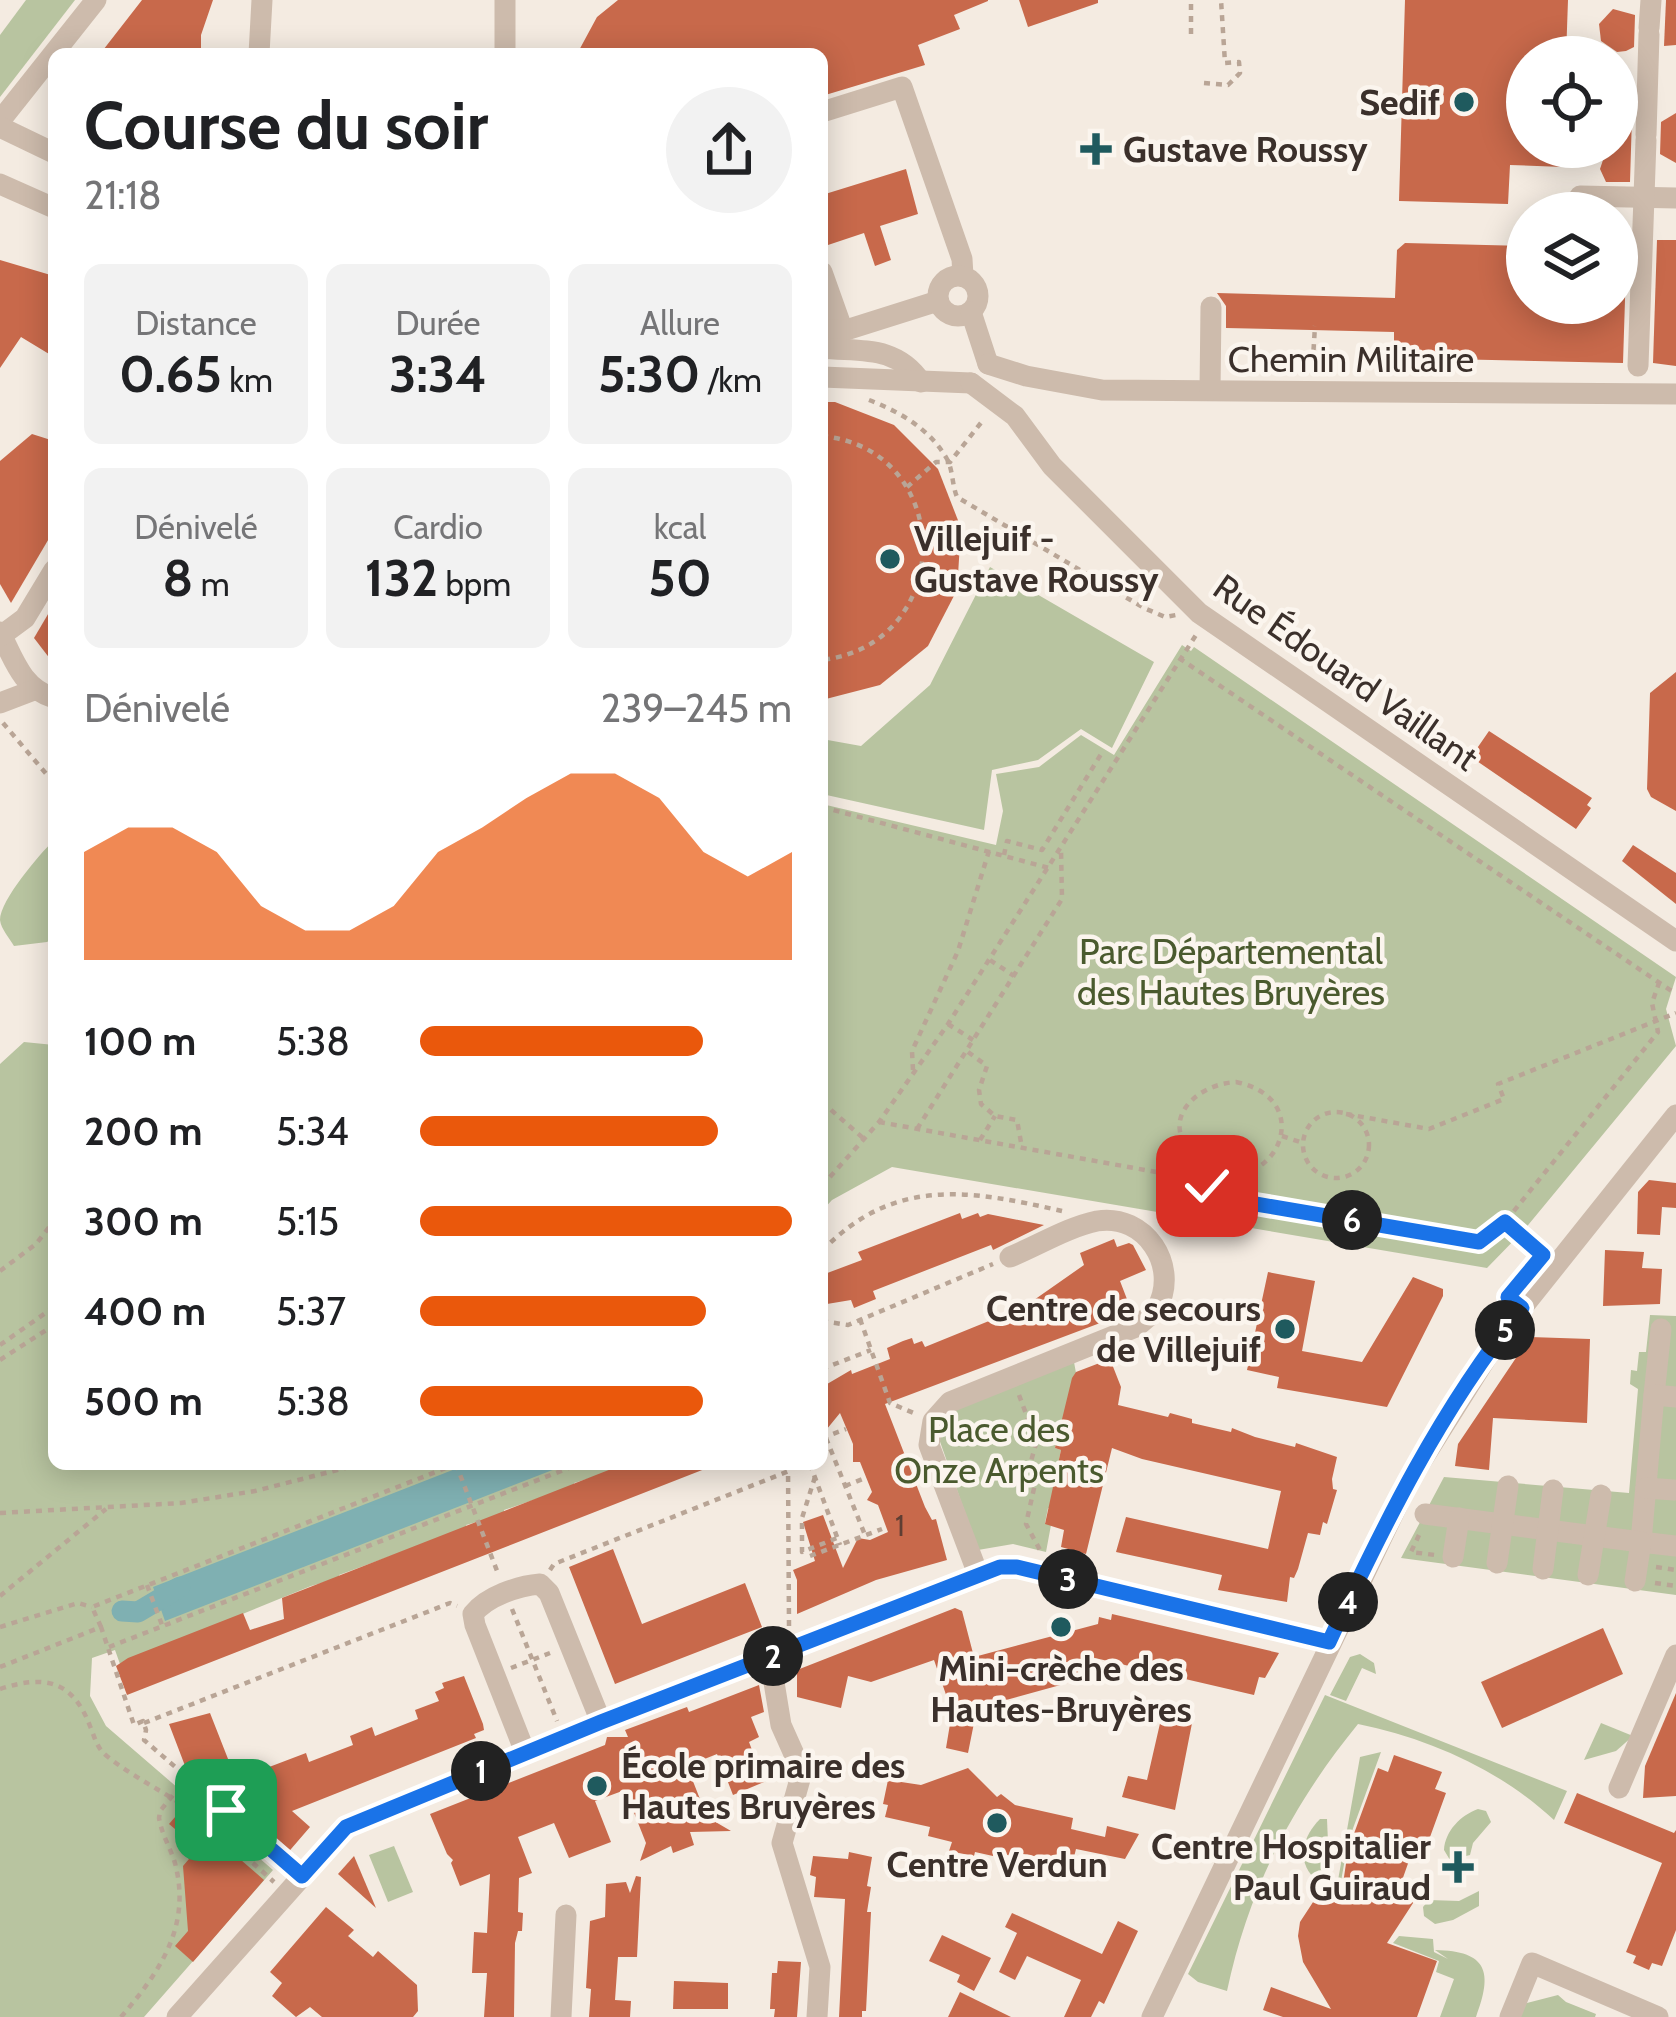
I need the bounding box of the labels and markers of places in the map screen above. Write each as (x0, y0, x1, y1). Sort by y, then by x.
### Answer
place label: Sedif (1359, 80, 1440, 124)
marker: Sedif (1451, 89, 1477, 115)
place label: Gustave Roussy (1123, 127, 1368, 171)
marker: Gustave Roussy (1080, 133, 1112, 165)
place label: Villejuif - Gustave Roussy (914, 516, 1159, 601)
marker: Villejuif - Gustave Roussy (877, 546, 903, 572)
pin (1156, 1135, 1258, 1237)
pin: 6 (1322, 1190, 1382, 1250)
place label: Centre de secours de Villejuif (986, 1286, 1261, 1371)
pin: 5 (1475, 1300, 1535, 1360)
marker: Centre de secours de Villejuif (1272, 1316, 1298, 1342)
pin: 3 (1038, 1549, 1098, 1609)
pin: 4 (1318, 1572, 1378, 1632)
marker: Mini-crèche des Hautes-Bruyères (1048, 1614, 1074, 1640)
pin: 2 (743, 1626, 803, 1686)
place label: Mini-crèche des Hautes-Bruyères (930, 1646, 1192, 1731)
pin: 1 (451, 1741, 511, 1801)
place label: École primaire des Hautes Bruyères (621, 1743, 905, 1828)
pin (175, 1759, 277, 1861)
marker: École primaire des Hautes Bruyères (584, 1773, 610, 1799)
marker: Centre Verdun (984, 1810, 1010, 1836)
place label: Centre Hospitalier Paul Guiraud (1151, 1824, 1431, 1909)
place label: Centre Verdun (886, 1842, 1108, 1886)
marker: Centre Hospitalier Paul Guiraud (1442, 1851, 1474, 1883)

